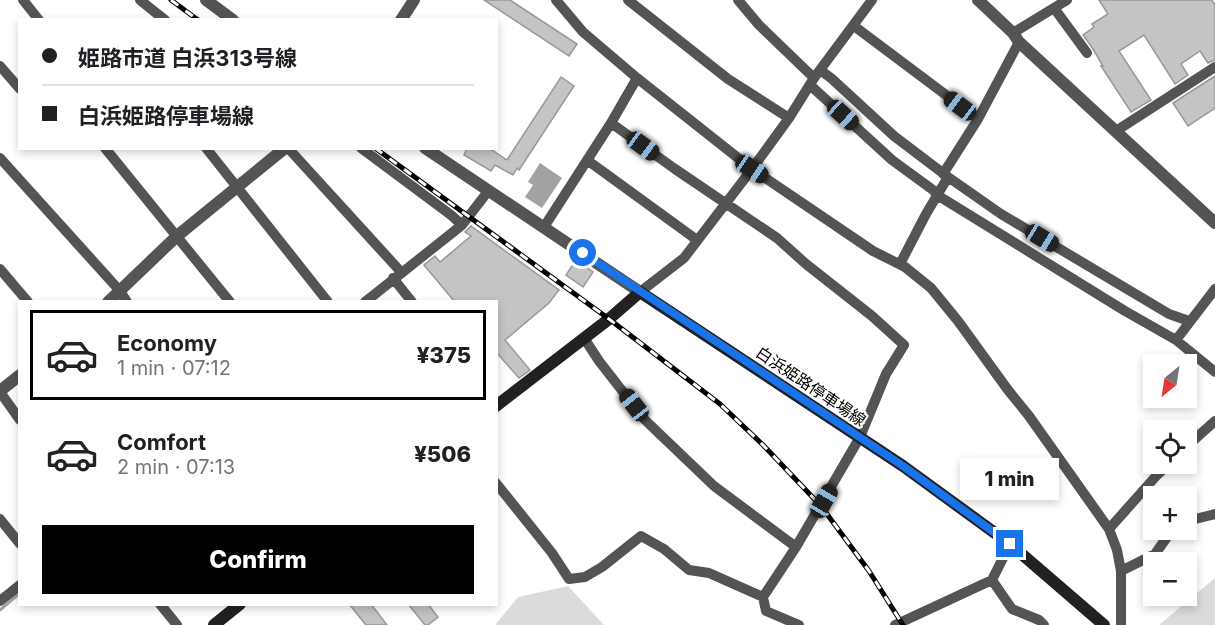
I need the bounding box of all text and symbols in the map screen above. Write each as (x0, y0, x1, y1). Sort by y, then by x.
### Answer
text: 姫路市道 白浜313号線 (78, 45, 297, 71)
car (940, 88, 980, 124)
car (824, 96, 862, 134)
text: 白浜姫路停車場線 (78, 103, 254, 129)
car (623, 128, 663, 164)
car (732, 151, 772, 187)
car (1022, 221, 1062, 255)
route start (569, 239, 596, 266)
icon: car (45, 328, 99, 382)
text: Economy (117, 330, 217, 356)
text: ¥375 (417, 342, 471, 368)
street label: 白浜姫路停車場線 (752, 342, 870, 430)
north arrow (1143, 354, 1197, 408)
map controls (1143, 354, 1197, 606)
text: 1 min · 07:12 (117, 356, 231, 380)
car (616, 385, 652, 425)
button: locate (1143, 420, 1197, 474)
icon: car (45, 427, 99, 481)
text: Comfort (117, 429, 206, 455)
text: ¥506 (414, 441, 471, 467)
text: 2 min · 07:13 (117, 455, 235, 479)
callout: 1 min (960, 457, 1060, 499)
text: 1 min (984, 467, 1035, 491)
car (807, 481, 841, 521)
button: + (1143, 486, 1197, 540)
button: Confirm (42, 525, 474, 594)
route end (996, 530, 1023, 557)
button: − (1143, 552, 1197, 606)

